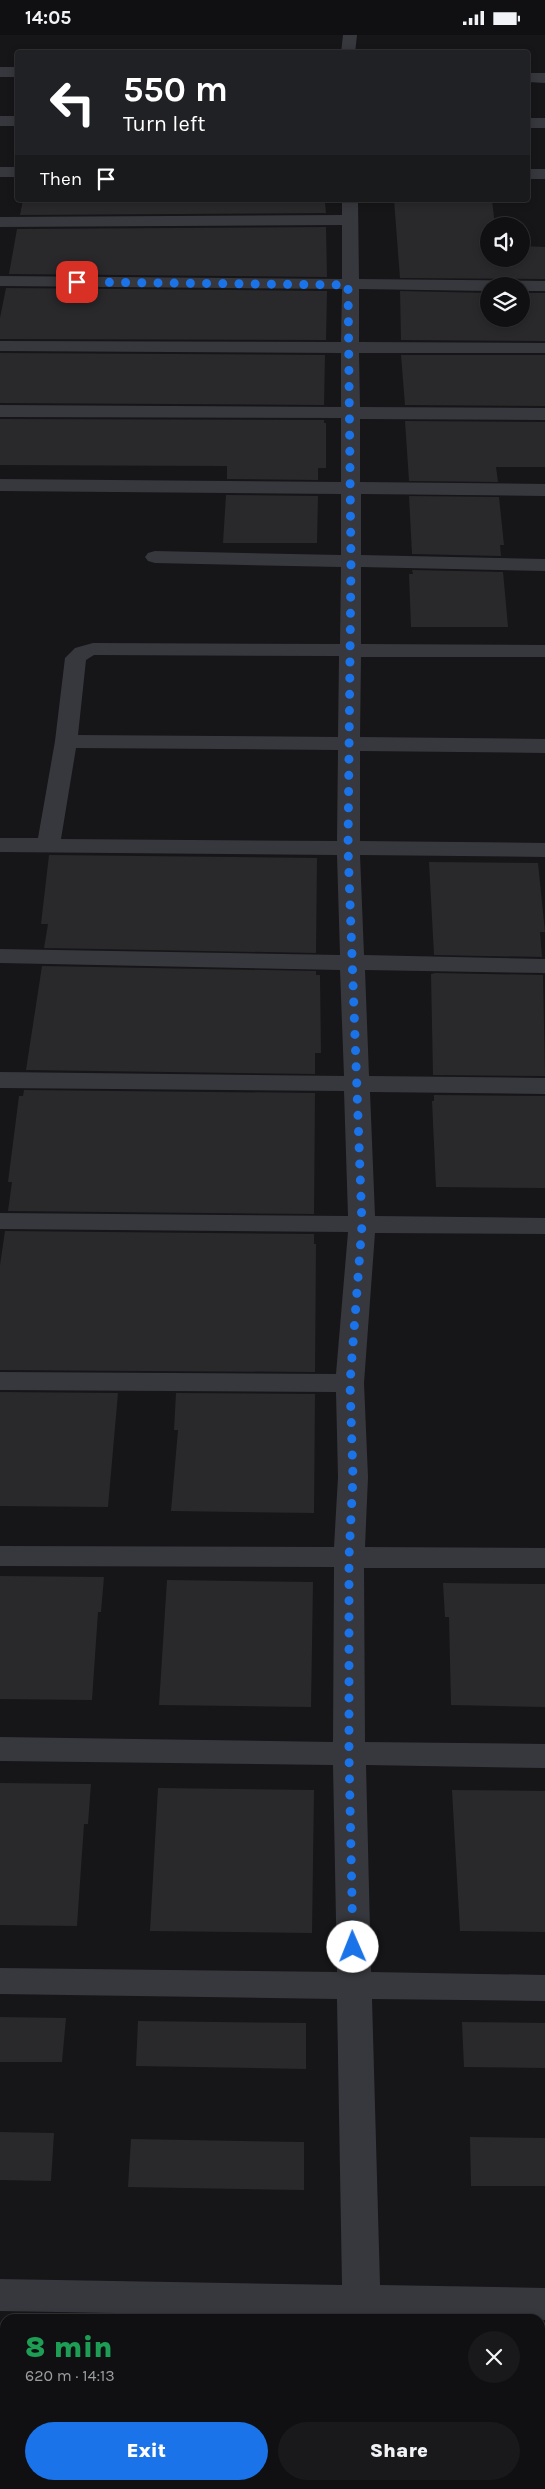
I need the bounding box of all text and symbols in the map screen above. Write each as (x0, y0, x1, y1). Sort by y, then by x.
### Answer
text: 14:05 (25, 7, 71, 29)
text: 550 m (123, 69, 228, 110)
icon: left (40, 70, 105, 135)
text: Turn left (123, 111, 206, 137)
icon: arrive (92, 165, 120, 193)
text: Then (40, 168, 82, 190)
map controls (480, 217, 530, 327)
button: sound (480, 217, 530, 267)
pin (56, 261, 98, 303)
icon: arrive (63, 268, 91, 296)
button: layers (480, 277, 530, 327)
position arrow (326, 1920, 378, 1972)
text: 8 min (25, 2329, 112, 2365)
button: close (468, 2331, 520, 2383)
text: 620 m · 14:13 (25, 2366, 115, 2385)
button: Exit (25, 2422, 268, 2480)
button: Share (278, 2422, 520, 2480)

